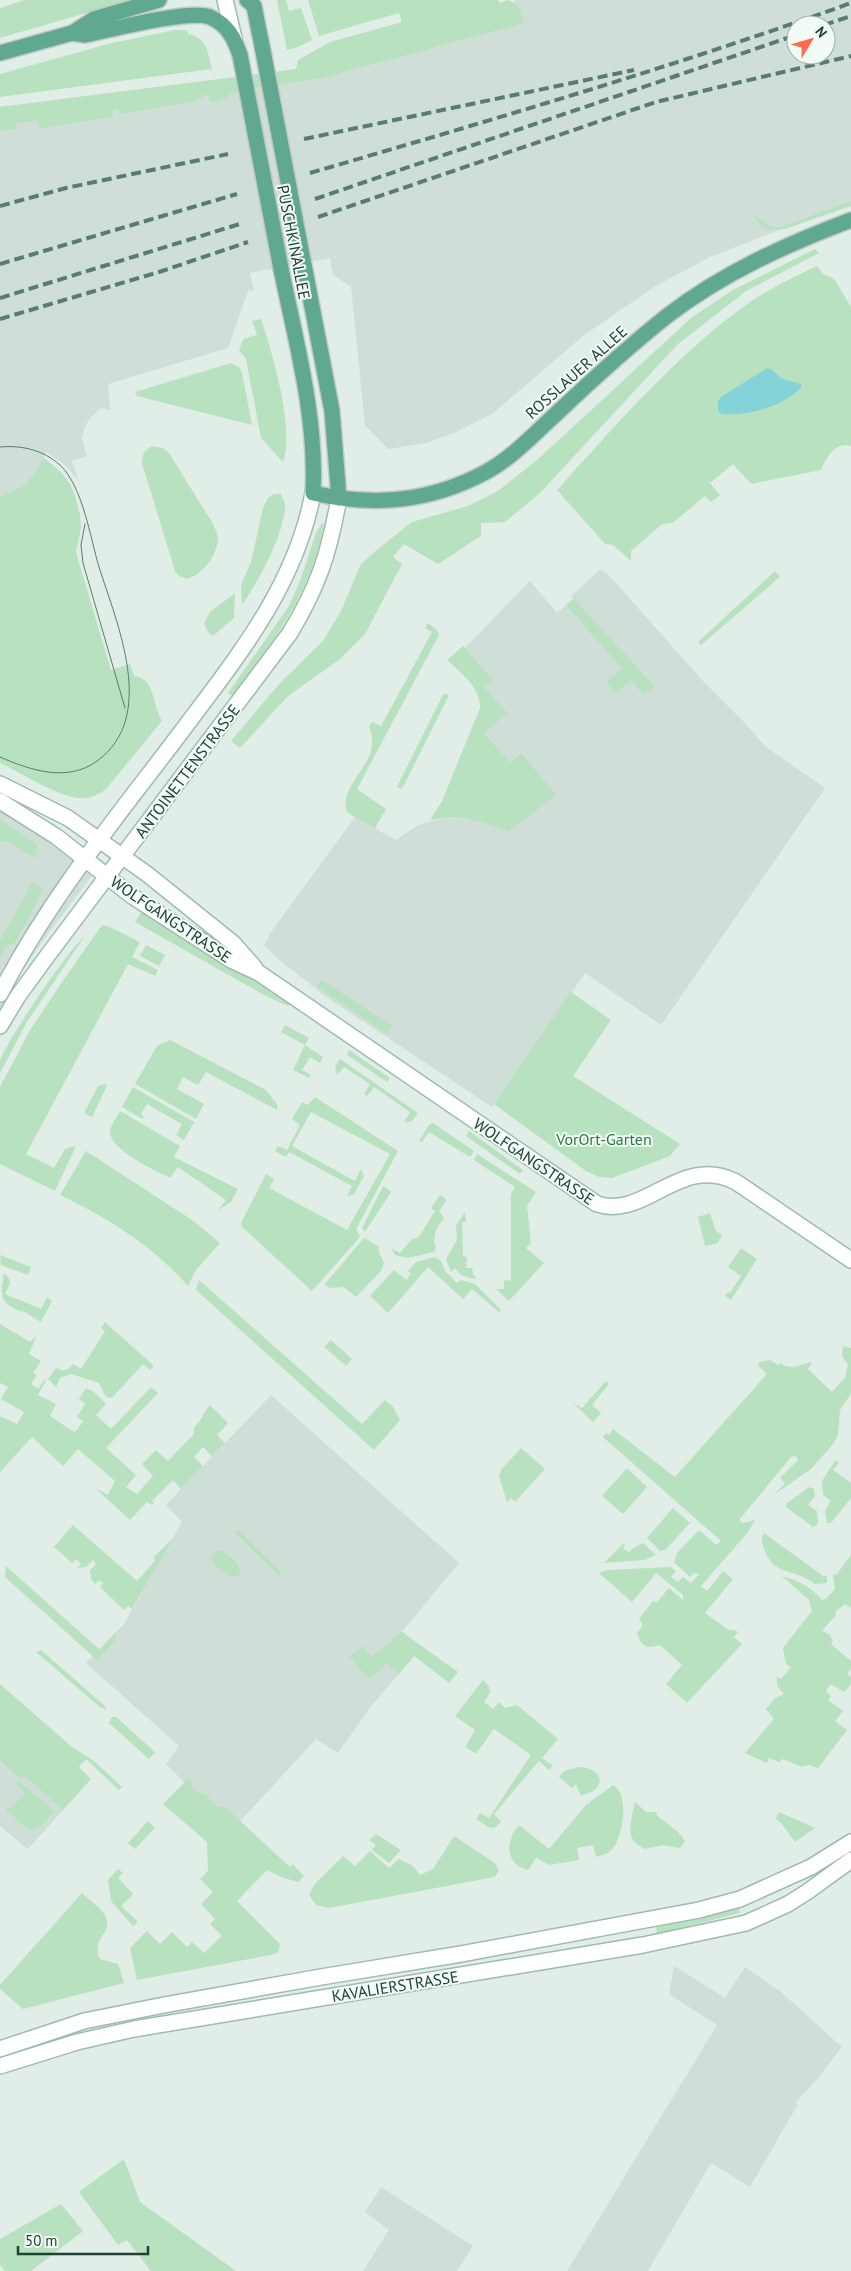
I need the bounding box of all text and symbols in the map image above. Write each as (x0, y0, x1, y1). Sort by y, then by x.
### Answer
north arrow (786, 15, 836, 65)
text: N (811, 23, 831, 41)
street label: PUSCHKINALLEE (273, 183, 315, 301)
street label: ROSSLAUER ALLEE (521, 321, 631, 423)
street label: ANTOINETTENSTRASSE (130, 700, 244, 842)
street label: WOLFGANGSTRASSE (107, 871, 235, 967)
street label: WOLFGANGSTRASSE (470, 1113, 598, 1209)
park label: VorOrt-Garten (555, 1129, 652, 1149)
street label: KAVALIERSTRASSE (330, 1966, 460, 2006)
scale bar (18, 2224, 148, 2256)
text: 50 m (25, 2231, 58, 2250)

